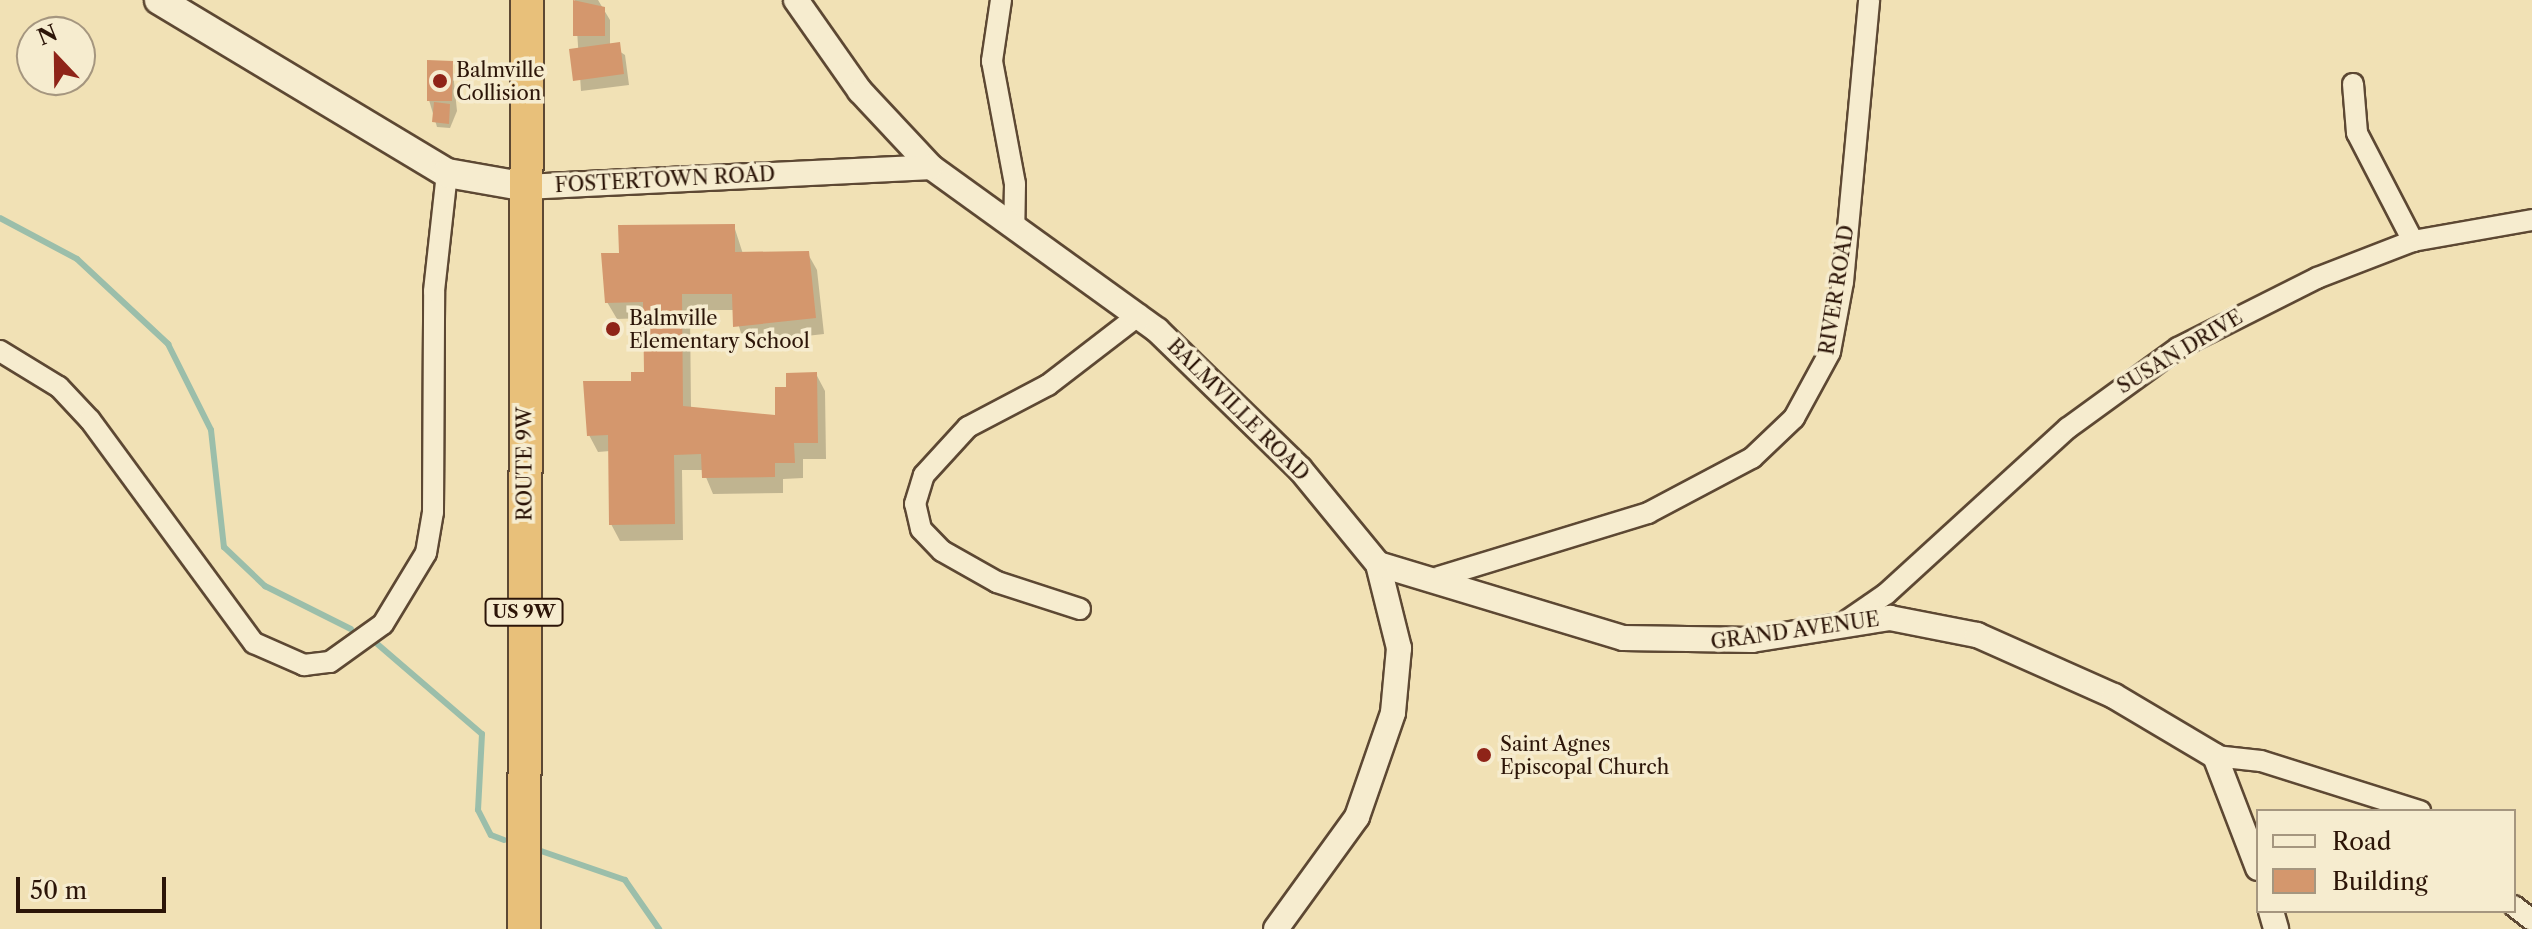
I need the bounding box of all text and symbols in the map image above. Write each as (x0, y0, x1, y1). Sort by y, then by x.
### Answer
north arrow (16, 16, 96, 96)
text: N (34, 19, 61, 51)
place label: Balmville Collision (456, 58, 545, 105)
marker: Balmville Collision (431, 72, 449, 90)
street label: FOSTERTOWN ROAD (554, 162, 776, 198)
street label: RIVER ROAD (1815, 223, 1859, 357)
street label: SUSAN DRIVE (2113, 305, 2247, 399)
place label: Balmville Elementary School (629, 306, 810, 353)
marker: Balmville Elementary School (604, 320, 622, 338)
street label: BALMVILLE ROAD (1162, 334, 1314, 486)
street label: ROUTE 9W (513, 407, 537, 521)
road number: US 9W (484, 598, 564, 626)
street label: GRAND AVENUE (1709, 607, 1881, 655)
place label: Saint Agnes Episcopal Church (1500, 732, 1669, 779)
marker: Saint Agnes Episcopal Church (1475, 746, 1493, 764)
legend (2256, 809, 2516, 913)
text: Road (2332, 827, 2391, 856)
scale bar (20, 861, 170, 911)
text: Building (2332, 867, 2428, 896)
text: 50 m (30, 876, 87, 905)

